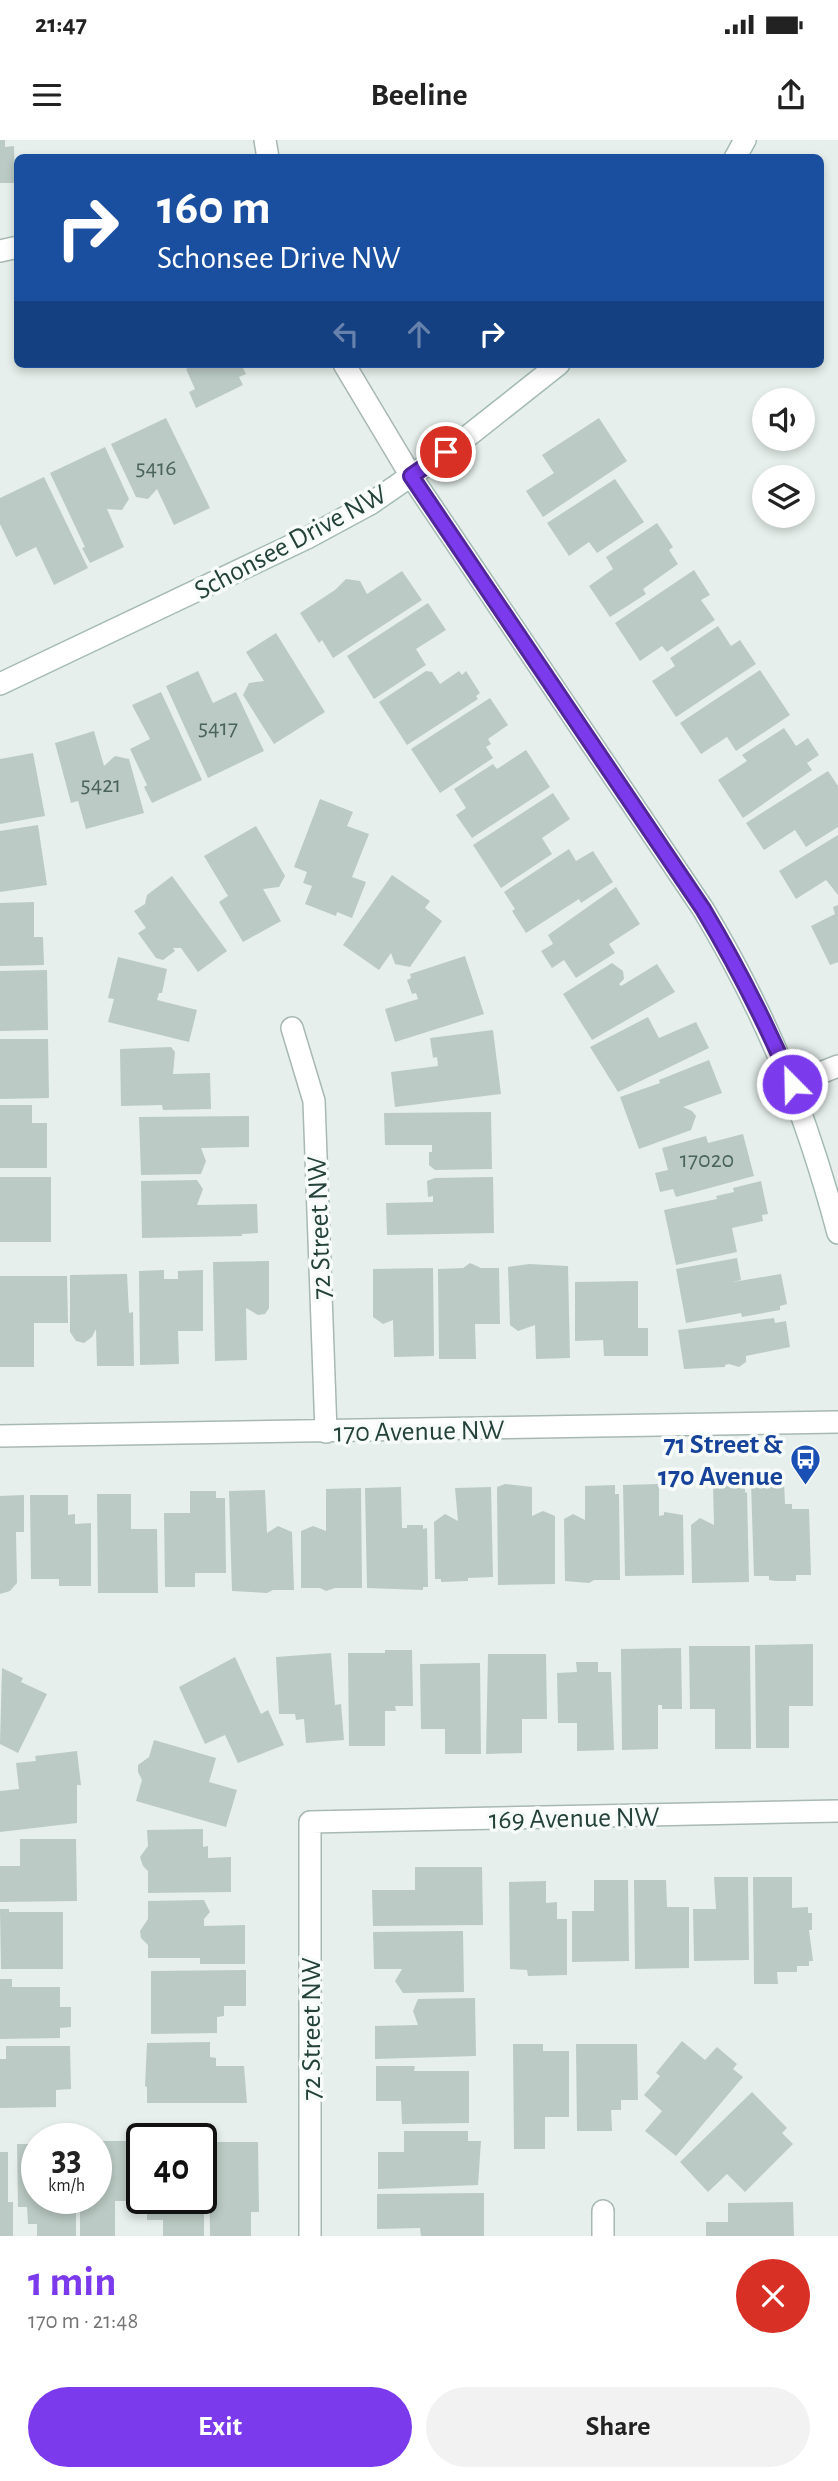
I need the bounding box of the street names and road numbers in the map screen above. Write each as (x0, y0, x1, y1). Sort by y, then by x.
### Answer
street label: Schonsee Drive NW (190, 480, 392, 605)
street label: 72 Street NW (304, 1156, 336, 1300)
street label: 170 Avenue NW (333, 1417, 505, 1447)
street label: 169 Avenue NW (489, 1804, 660, 1834)
street label: 72 Street NW (298, 1957, 326, 2101)

